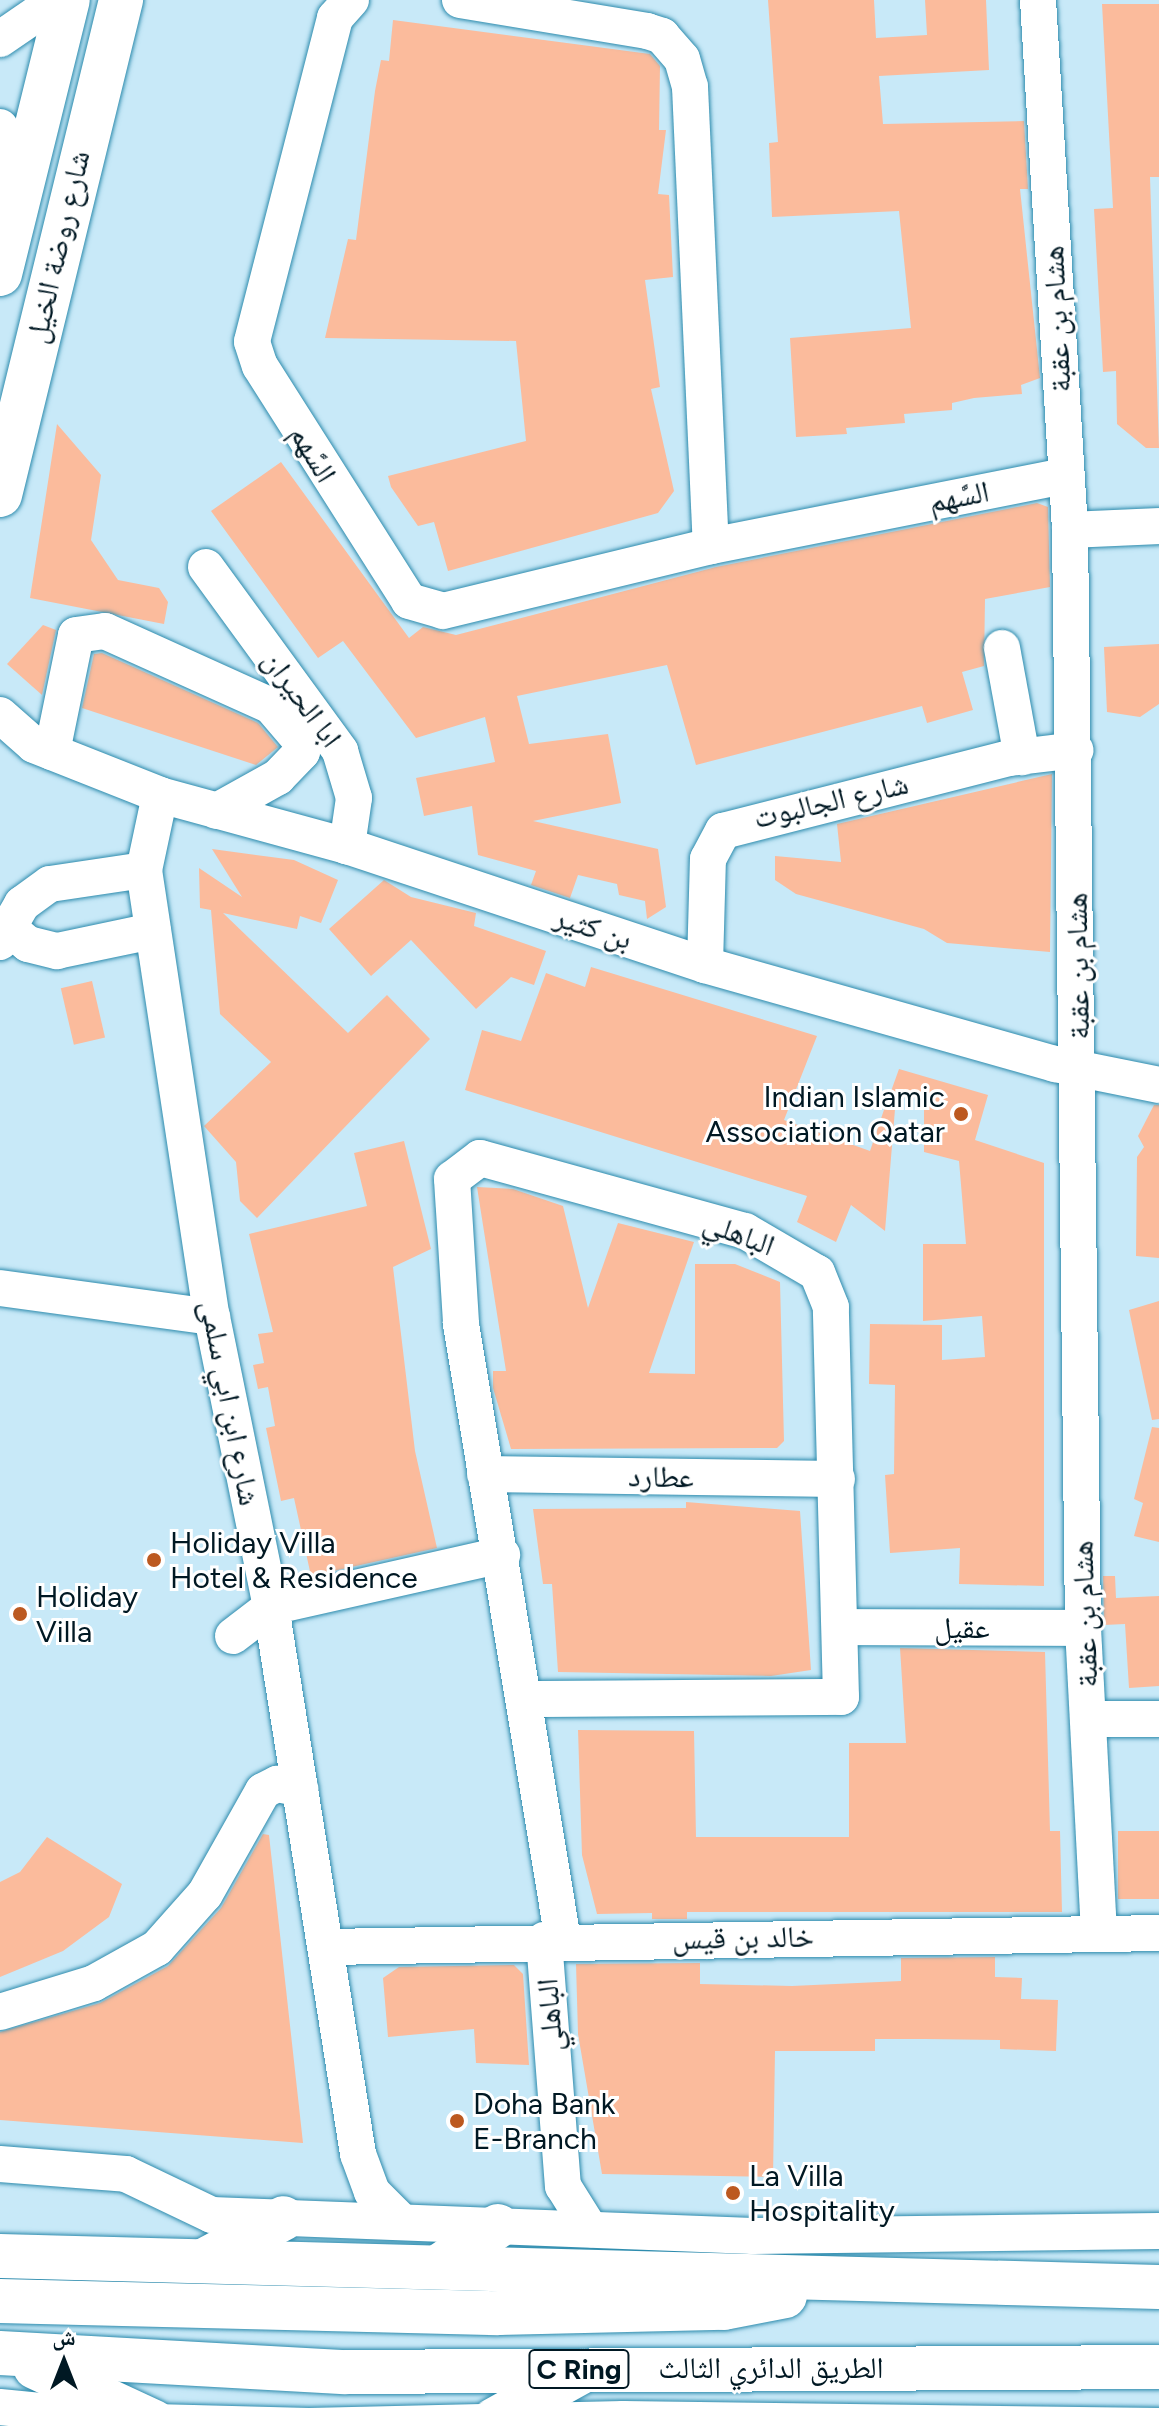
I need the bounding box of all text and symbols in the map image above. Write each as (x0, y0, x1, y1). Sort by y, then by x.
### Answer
street label: شارع روضة الخيل (18, 147, 98, 347)
street label: هشام بن عقبة (1035, 245, 1079, 393)
street label: السَّهم (282, 419, 344, 489)
street label: السَّهم (926, 474, 992, 520)
street label: ابا الحيران (255, 643, 349, 755)
street label: شارع الجالبوت (750, 766, 912, 836)
street label: هشام بن عقبة (1059, 892, 1097, 1040)
street label: بن كثير (550, 899, 636, 957)
place label: Indian Islamic Association Qatar (706, 1079, 945, 1150)
marker: Indian Islamic Association Qatar (952, 1105, 970, 1123)
street label: الباهلي (698, 1204, 780, 1264)
street label: شارع ابن ابي سلمى (192, 1297, 268, 1509)
street label: عطارد (628, 1458, 694, 1496)
place label: Holiday Villa Hotel & Residence (170, 1525, 418, 1596)
street label: هشام بن عقبة (1064, 1540, 1106, 1688)
marker: Holiday Villa Hotel & Residence (145, 1551, 163, 1569)
place label: Holiday Villa (36, 1579, 138, 1650)
marker: Holiday Villa (11, 1605, 29, 1623)
street label: عقيل (934, 1610, 990, 1646)
street label: خالد بن قيس (672, 1919, 814, 1957)
street label: الباهلي (529, 1977, 571, 2053)
place label: Doha Bank E-Branch (473, 2086, 615, 2156)
marker: Doha Bank E-Branch (448, 2112, 466, 2130)
place label: La Villa Hospitality (749, 2158, 895, 2228)
marker: La Villa Hospitality (724, 2184, 742, 2202)
north arrow (24, 2322, 104, 2402)
text: ش (52, 2324, 76, 2351)
road number: C Ring (527, 2345, 631, 2393)
street label: الطريق الدائري الثالث (658, 2350, 884, 2386)

